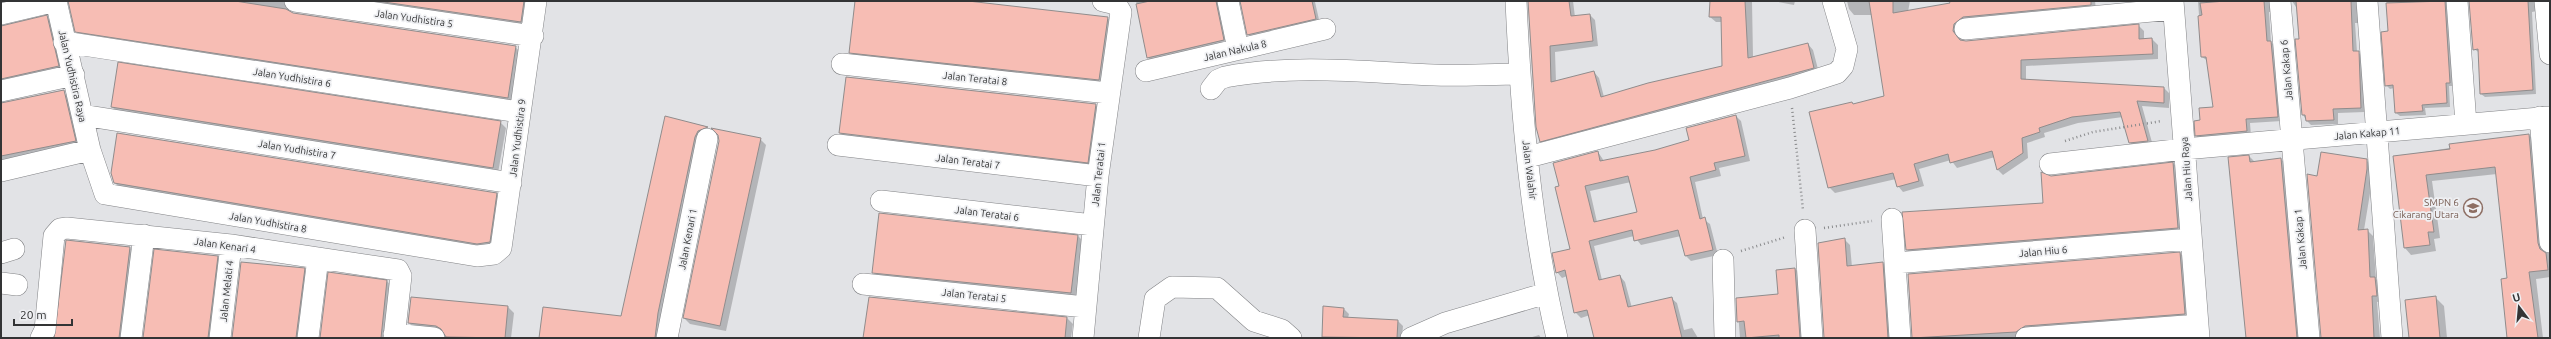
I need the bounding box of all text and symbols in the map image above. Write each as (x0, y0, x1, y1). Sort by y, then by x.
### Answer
street label: Jalan Yudhistira 5 (374, 8, 454, 29)
street label: Jalan Yudhistira Raya (57, 29, 88, 123)
street label: Jalan Nakula 8 (1202, 38, 1268, 63)
street label: Jalan Kakap 6 (2278, 39, 2295, 101)
street label: Jalan Yudhistira 6 (252, 66, 332, 89)
street label: Jalan Teratai 8 (942, 70, 1008, 87)
street label: Jalan Yudhistira 9 (507, 98, 528, 178)
street label: Jalan Kakap 11 (2333, 125, 2401, 142)
street label: Jalan Hiu Raya (2179, 136, 2194, 202)
street label: Jalan Yudhistira 7 (257, 138, 337, 161)
street label: Jalan Walahir (1520, 140, 1539, 201)
street label: Jalan Teratai 1 (1090, 141, 1107, 207)
street label: Jalan Teratai 7 (935, 152, 1001, 171)
place label: SMPN 6 Cikarang Utara (2393, 197, 2459, 220)
school or university icon: SMPN 6 Cikarang Utara (2462, 197, 2484, 219)
street label: Jalan Teratai 6 (954, 204, 1020, 223)
street label: Jalan Kenari 1 (676, 207, 699, 271)
street label: Jalan Kakap 1 (2292, 208, 2309, 270)
street label: Jalan Yudhistira 8 (228, 210, 308, 235)
street label: Jalan Kenari 4 (193, 236, 257, 255)
street label: Jalan Hiu 6 (2018, 244, 2068, 259)
street label: Jalan Melati 4 (218, 259, 235, 323)
street label: Jalan Teratai 5 (941, 287, 1007, 304)
north arrow (2499, 287, 2539, 327)
text: U (2511, 291, 2522, 304)
scale bar (14, 301, 72, 327)
text: 20 m (20, 308, 47, 321)

